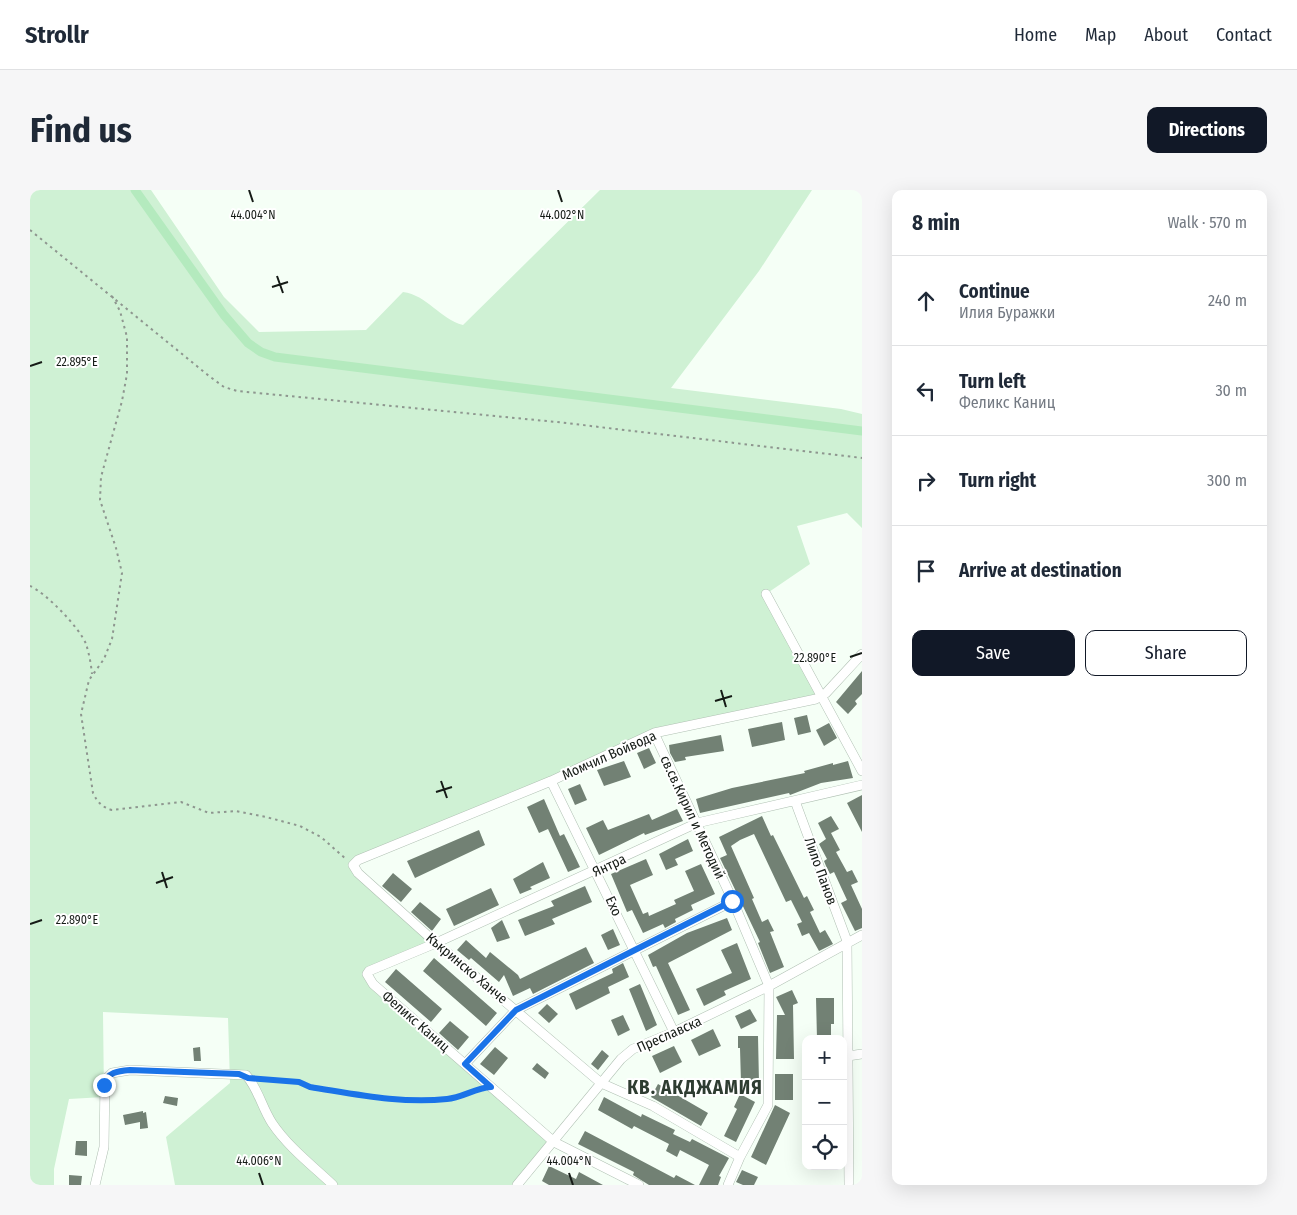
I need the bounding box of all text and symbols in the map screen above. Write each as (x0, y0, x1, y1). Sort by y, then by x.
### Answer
text: Strollr (25, 21, 89, 49)
text: Home (1014, 24, 1057, 46)
text: Map (1085, 24, 1116, 46)
text: About (1144, 24, 1188, 46)
text: Contact (1216, 24, 1272, 46)
button: Directions (1147, 107, 1267, 153)
text: Find us (30, 109, 132, 151)
text: 44.004°N (230, 208, 276, 222)
text: 44.002°N (540, 208, 584, 222)
text: 8 min (912, 210, 960, 236)
text: Walk · 570 m (1168, 213, 1247, 232)
text: Continue (959, 280, 1030, 303)
icon: ahead (912, 287, 940, 315)
text: 240 m (1208, 291, 1247, 310)
text: Илия Буражки (959, 303, 1055, 322)
text: 22.895°E (56, 355, 98, 369)
text: Turn left (959, 370, 1026, 393)
icon: left (912, 377, 940, 405)
text: 30 m (1215, 381, 1247, 400)
text: Феликс Каниц (959, 393, 1055, 412)
icon: right (912, 467, 940, 495)
text: Turn right (959, 469, 1036, 492)
text: 300 m (1207, 471, 1247, 490)
icon: arrive (912, 557, 940, 585)
text: Arrive at destination (959, 559, 1122, 582)
button: Save (912, 630, 1075, 676)
button: Share (1085, 630, 1247, 676)
text: 22.890°E (794, 651, 837, 665)
street label: Момчил Войвода (559, 727, 659, 784)
street label: св.св.Кирил и Методий (656, 753, 729, 882)
street label: Лило Панов (800, 835, 841, 907)
street label: Янтра (590, 850, 629, 881)
route start (721, 890, 744, 913)
street label: Ехо (602, 894, 625, 919)
text: 22.890°E (56, 913, 99, 927)
street label: Къкринско Ханче (422, 929, 511, 1008)
street label: Феликс Каниц (378, 987, 453, 1056)
street label: Преславска (634, 1013, 704, 1056)
map controls (802, 1035, 847, 1170)
button: + (802, 1035, 847, 1080)
route end (93, 1074, 116, 1097)
district label: КВ. АКДЖАМИЯ (627, 1076, 763, 1099)
button: − (802, 1080, 847, 1125)
button: locate (802, 1125, 847, 1170)
text: 44.006°N (236, 1154, 282, 1168)
text: 44.004°N (546, 1154, 592, 1168)

